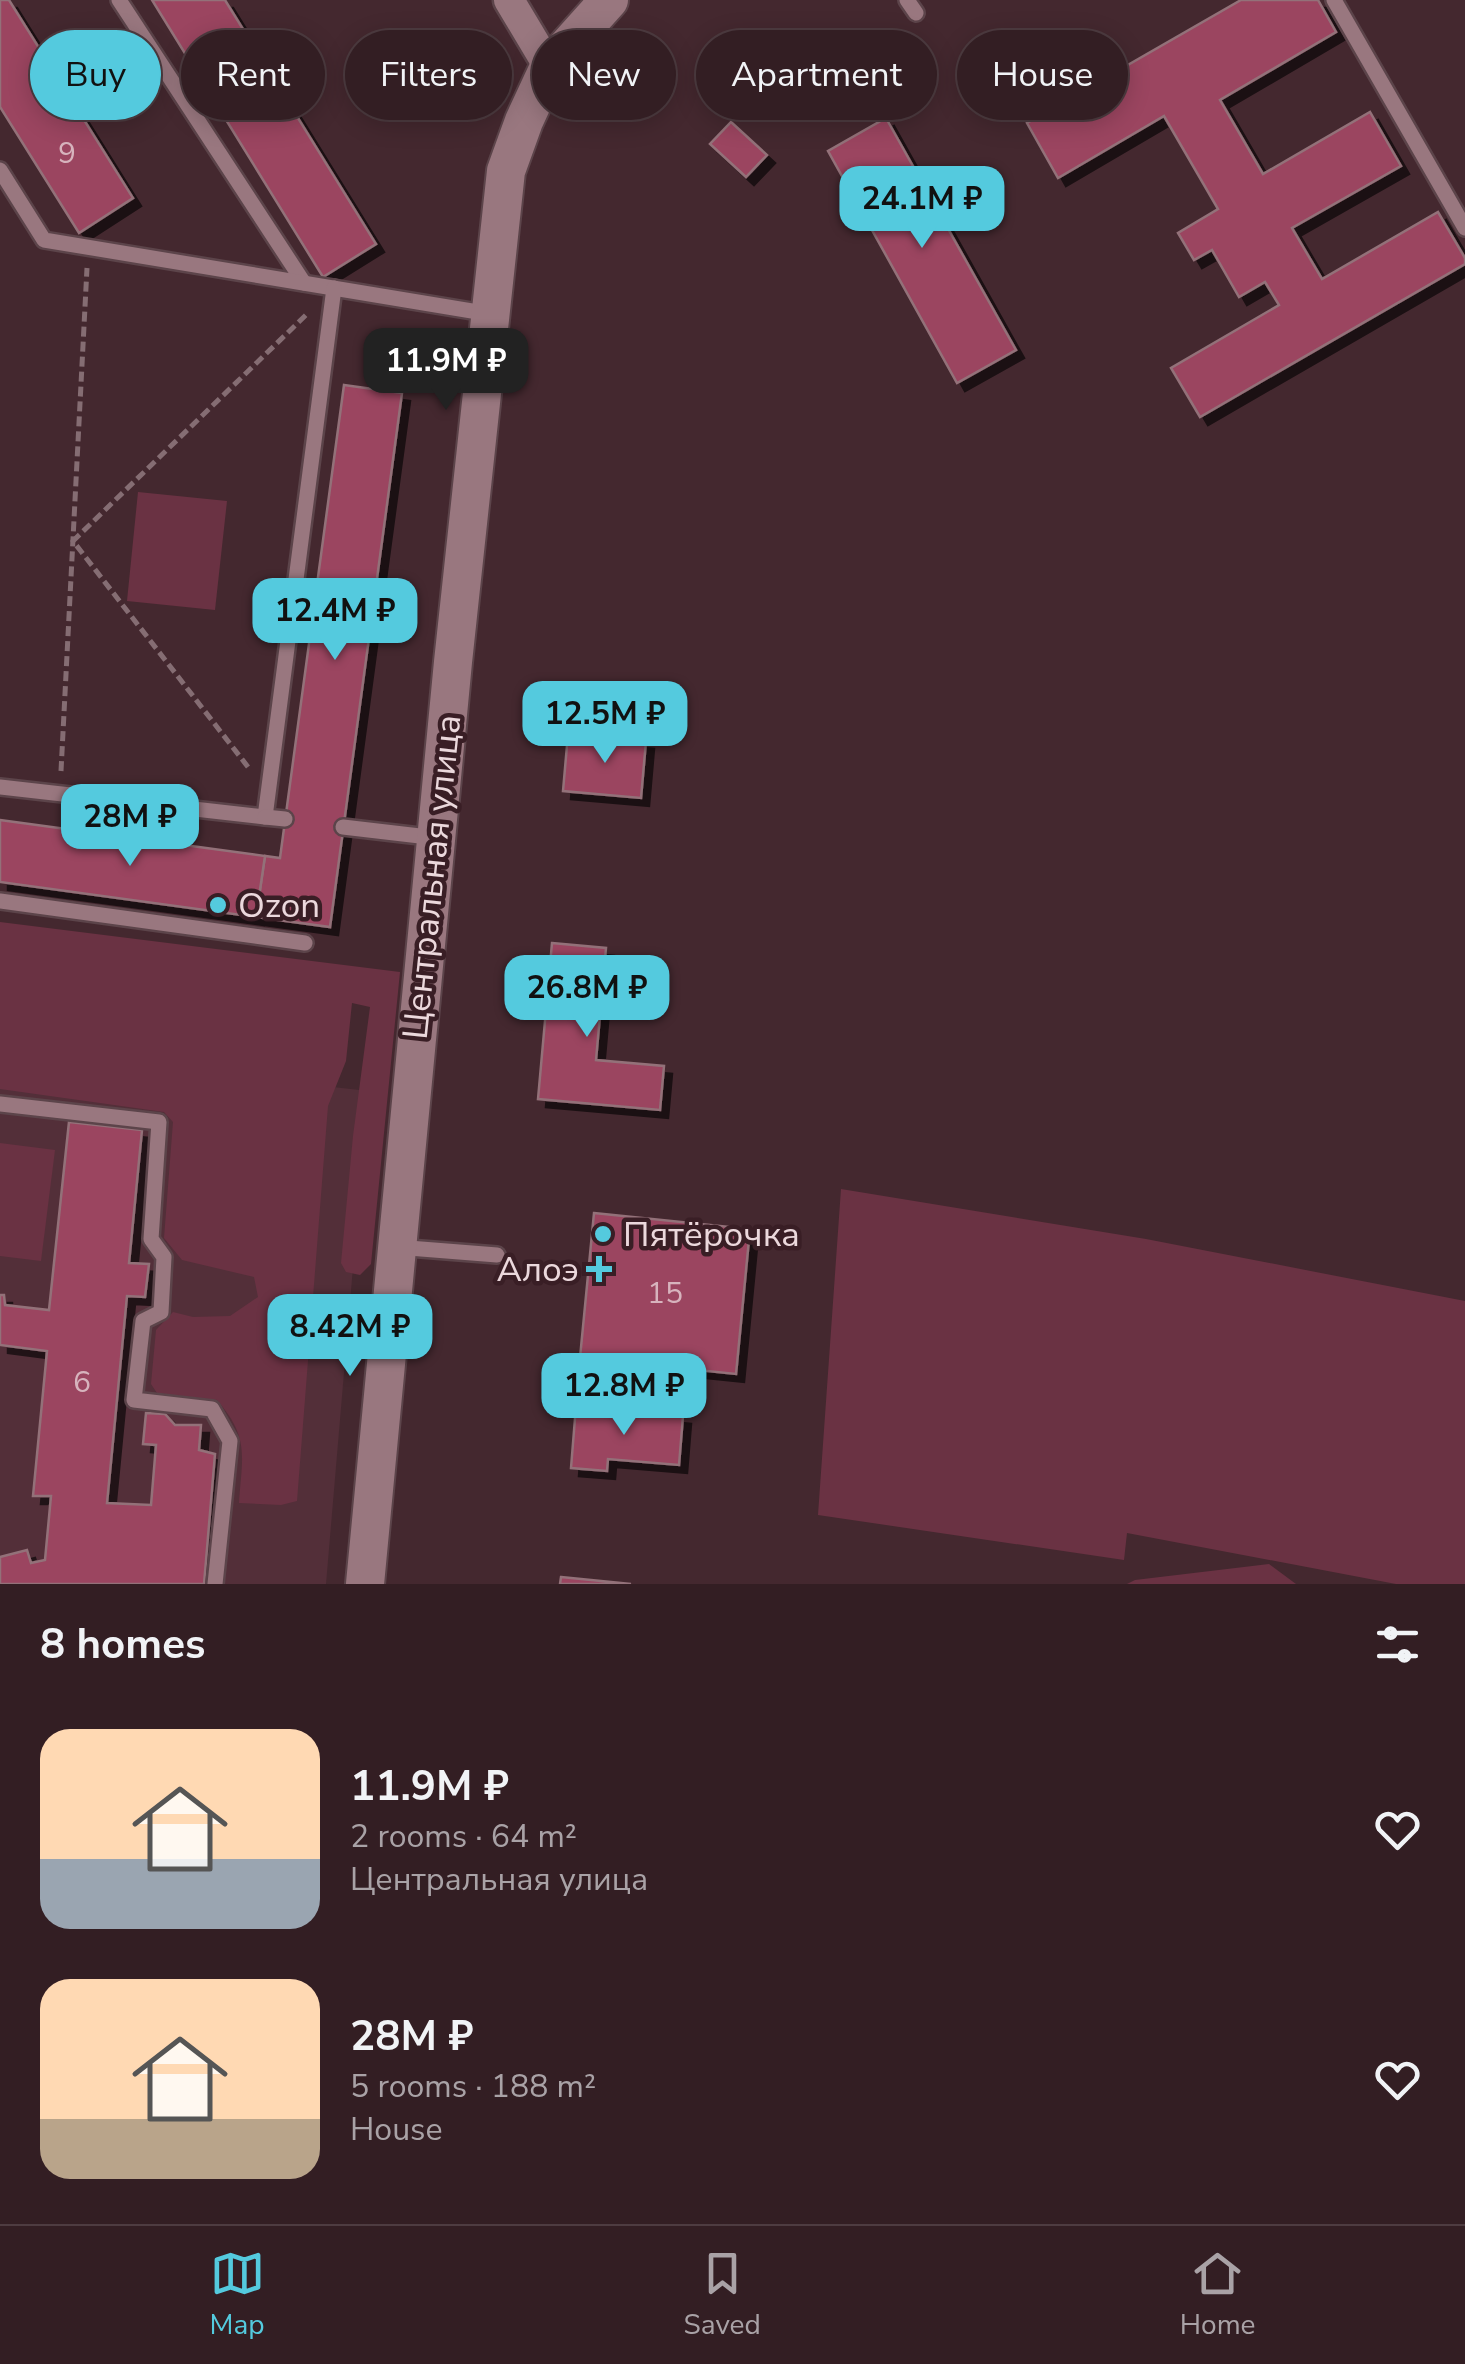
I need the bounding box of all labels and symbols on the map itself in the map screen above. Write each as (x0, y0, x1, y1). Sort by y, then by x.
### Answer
house number: 9 (58, 133, 76, 174)
pin: 24.1M ₽ (830, 166, 1014, 251)
pin: 11.9M ₽ (354, 328, 538, 413)
pin: 12.4M ₽ (243, 578, 427, 663)
pin: 12.5M ₽ (513, 681, 697, 766)
street label: Центральная улица (392, 712, 472, 1042)
pin: 28M ₽ (60, 784, 200, 869)
place label: Ozon (238, 882, 320, 929)
marker: Ozon (207, 894, 229, 916)
pin: 26.8M ₽ (495, 955, 679, 1040)
place label: Пятёрочка (623, 1211, 800, 1258)
marker: Пятёрочка (592, 1223, 614, 1245)
place label: Алоэ (496, 1246, 579, 1293)
marker: Алоэ (588, 1258, 610, 1280)
house number: 15 (647, 1273, 683, 1314)
pin: 8.42M ₽ (258, 1294, 442, 1379)
pin: 12.8M ₽ (532, 1353, 716, 1438)
house number: 6 (73, 1362, 91, 1403)

